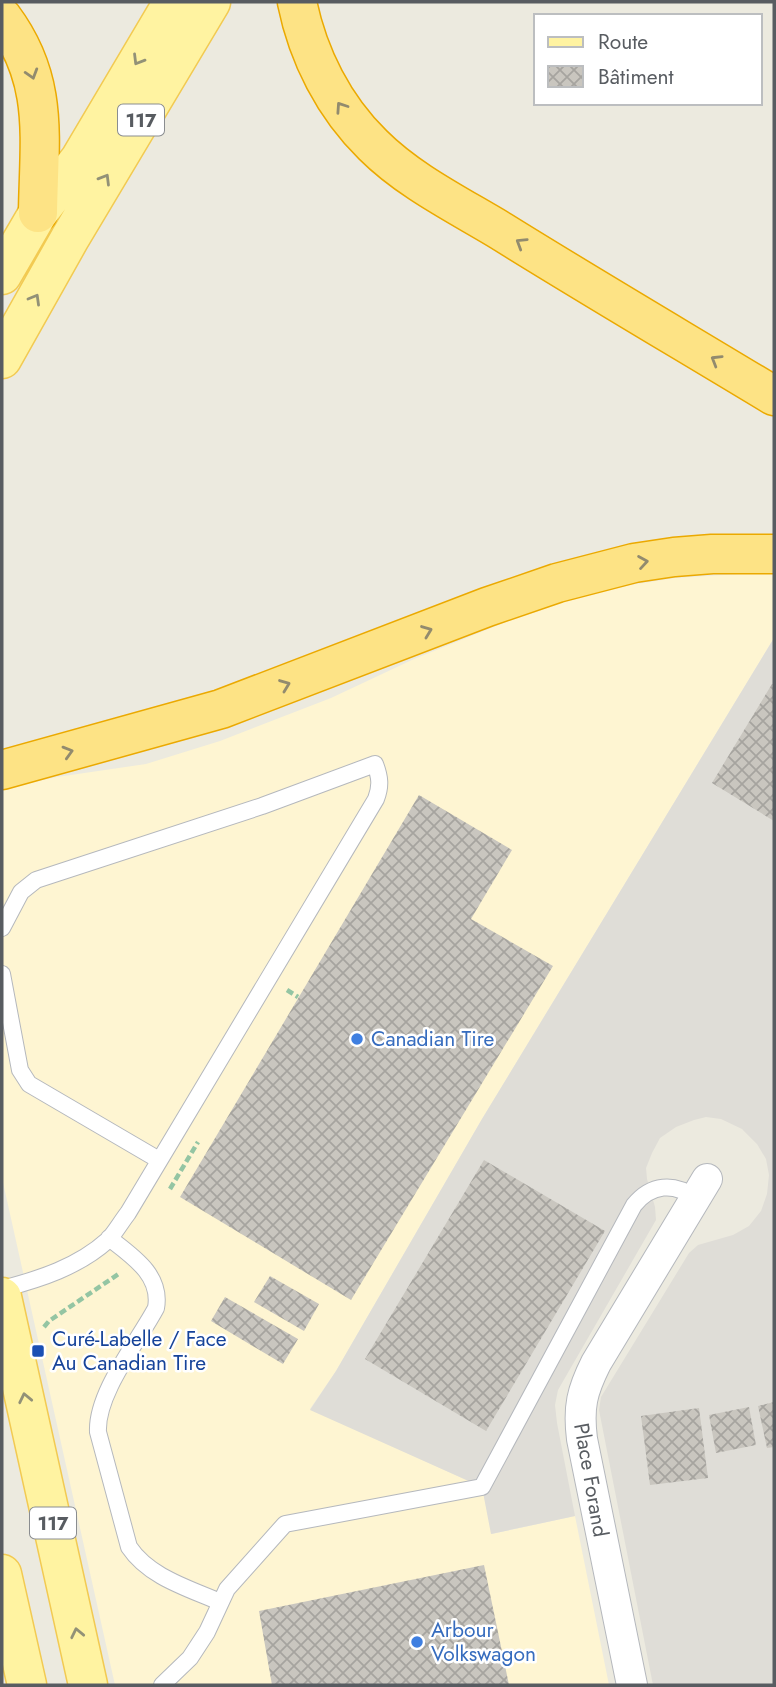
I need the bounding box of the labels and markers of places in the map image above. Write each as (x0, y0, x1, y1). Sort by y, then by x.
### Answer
place label: Canadian Tire (371, 1024, 495, 1054)
marker: Canadian Tire (349, 1031, 365, 1047)
place label: Curé-Labelle / Face Au Canadian Tire (52, 1324, 227, 1378)
marker: Curé-Labelle / Face Au Canadian Tire (30, 1343, 46, 1359)
place label: Arbour Volkswagon (431, 1615, 536, 1669)
marker: Arbour Volkswagon (409, 1634, 425, 1650)

